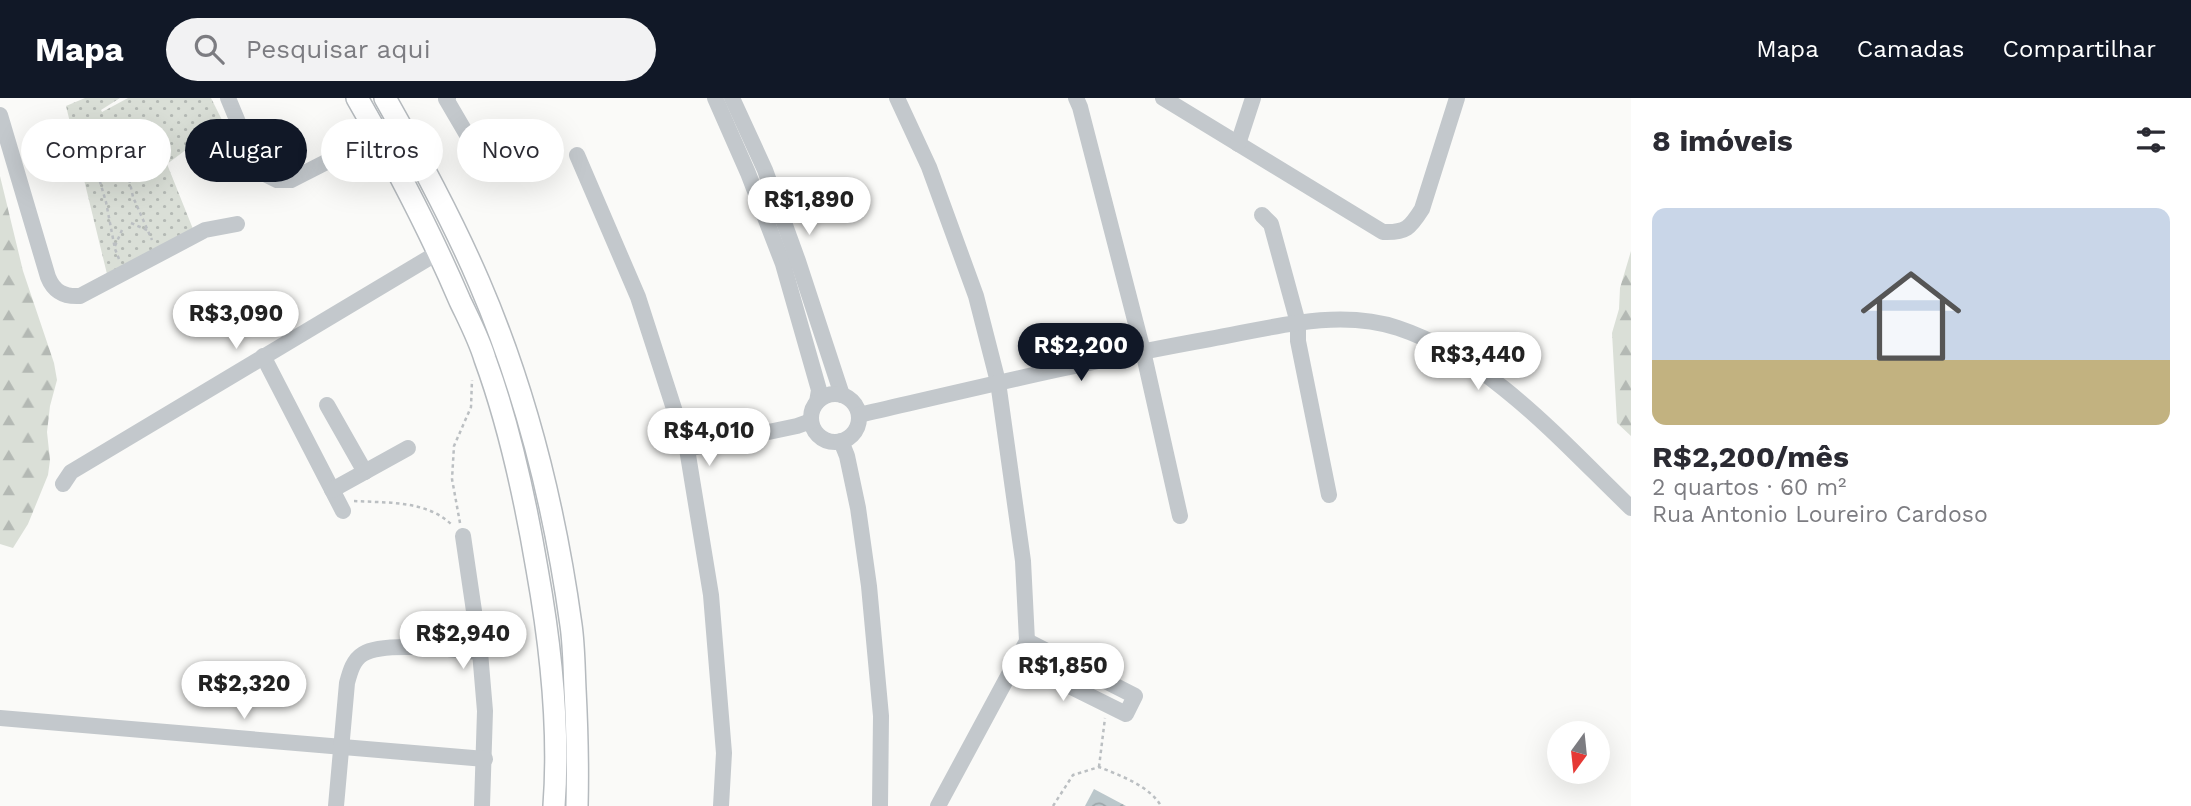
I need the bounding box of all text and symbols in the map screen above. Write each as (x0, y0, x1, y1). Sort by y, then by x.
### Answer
search box (166, 18, 656, 81)
text: Mapa (35, 30, 124, 69)
icon: search (190, 30, 228, 68)
text: Pesquisar aqui (246, 34, 431, 64)
text: Mapa (1756, 35, 1819, 63)
text: Camadas (1857, 35, 1965, 63)
text: Compartilhar (2003, 35, 2156, 63)
chip: Comprar (21, 119, 171, 182)
chip: Alugar (185, 119, 307, 182)
chip: Filtros (321, 119, 443, 182)
chip: Novo (457, 119, 564, 182)
icon: filters (2132, 121, 2170, 159)
text: 8 imóveis (1652, 123, 1793, 158)
pin: R$1,890 (744, 178, 874, 237)
text: R$1,890 (764, 186, 854, 213)
icon: home (1848, 253, 1974, 379)
pin: R$3,090 (171, 292, 301, 351)
text: R$3,090 (189, 300, 283, 327)
pin: R$2,200 (1016, 324, 1146, 383)
text: R$2,200 (1034, 332, 1128, 359)
pin: R$3,440 (1413, 332, 1543, 392)
text: R$3,440 (1430, 341, 1526, 368)
pin: R$4,010 (644, 408, 774, 468)
text: R$4,010 (663, 417, 755, 444)
text: R$2,200/mês (1652, 439, 1849, 474)
text: 2 quartos · 60 m² (1652, 474, 1846, 501)
text: Rua Antonio Loureiro Cardoso (1652, 501, 1988, 528)
pin: R$2,940 (398, 612, 528, 671)
text: R$2,940 (416, 620, 510, 647)
pin: R$1,850 (998, 644, 1128, 703)
text: R$1,850 (1018, 652, 1108, 679)
pin: R$2,320 (179, 662, 309, 721)
text: R$2,320 (197, 670, 291, 697)
north arrow (1547, 721, 1610, 784)
map controls (1547, 721, 1610, 784)

